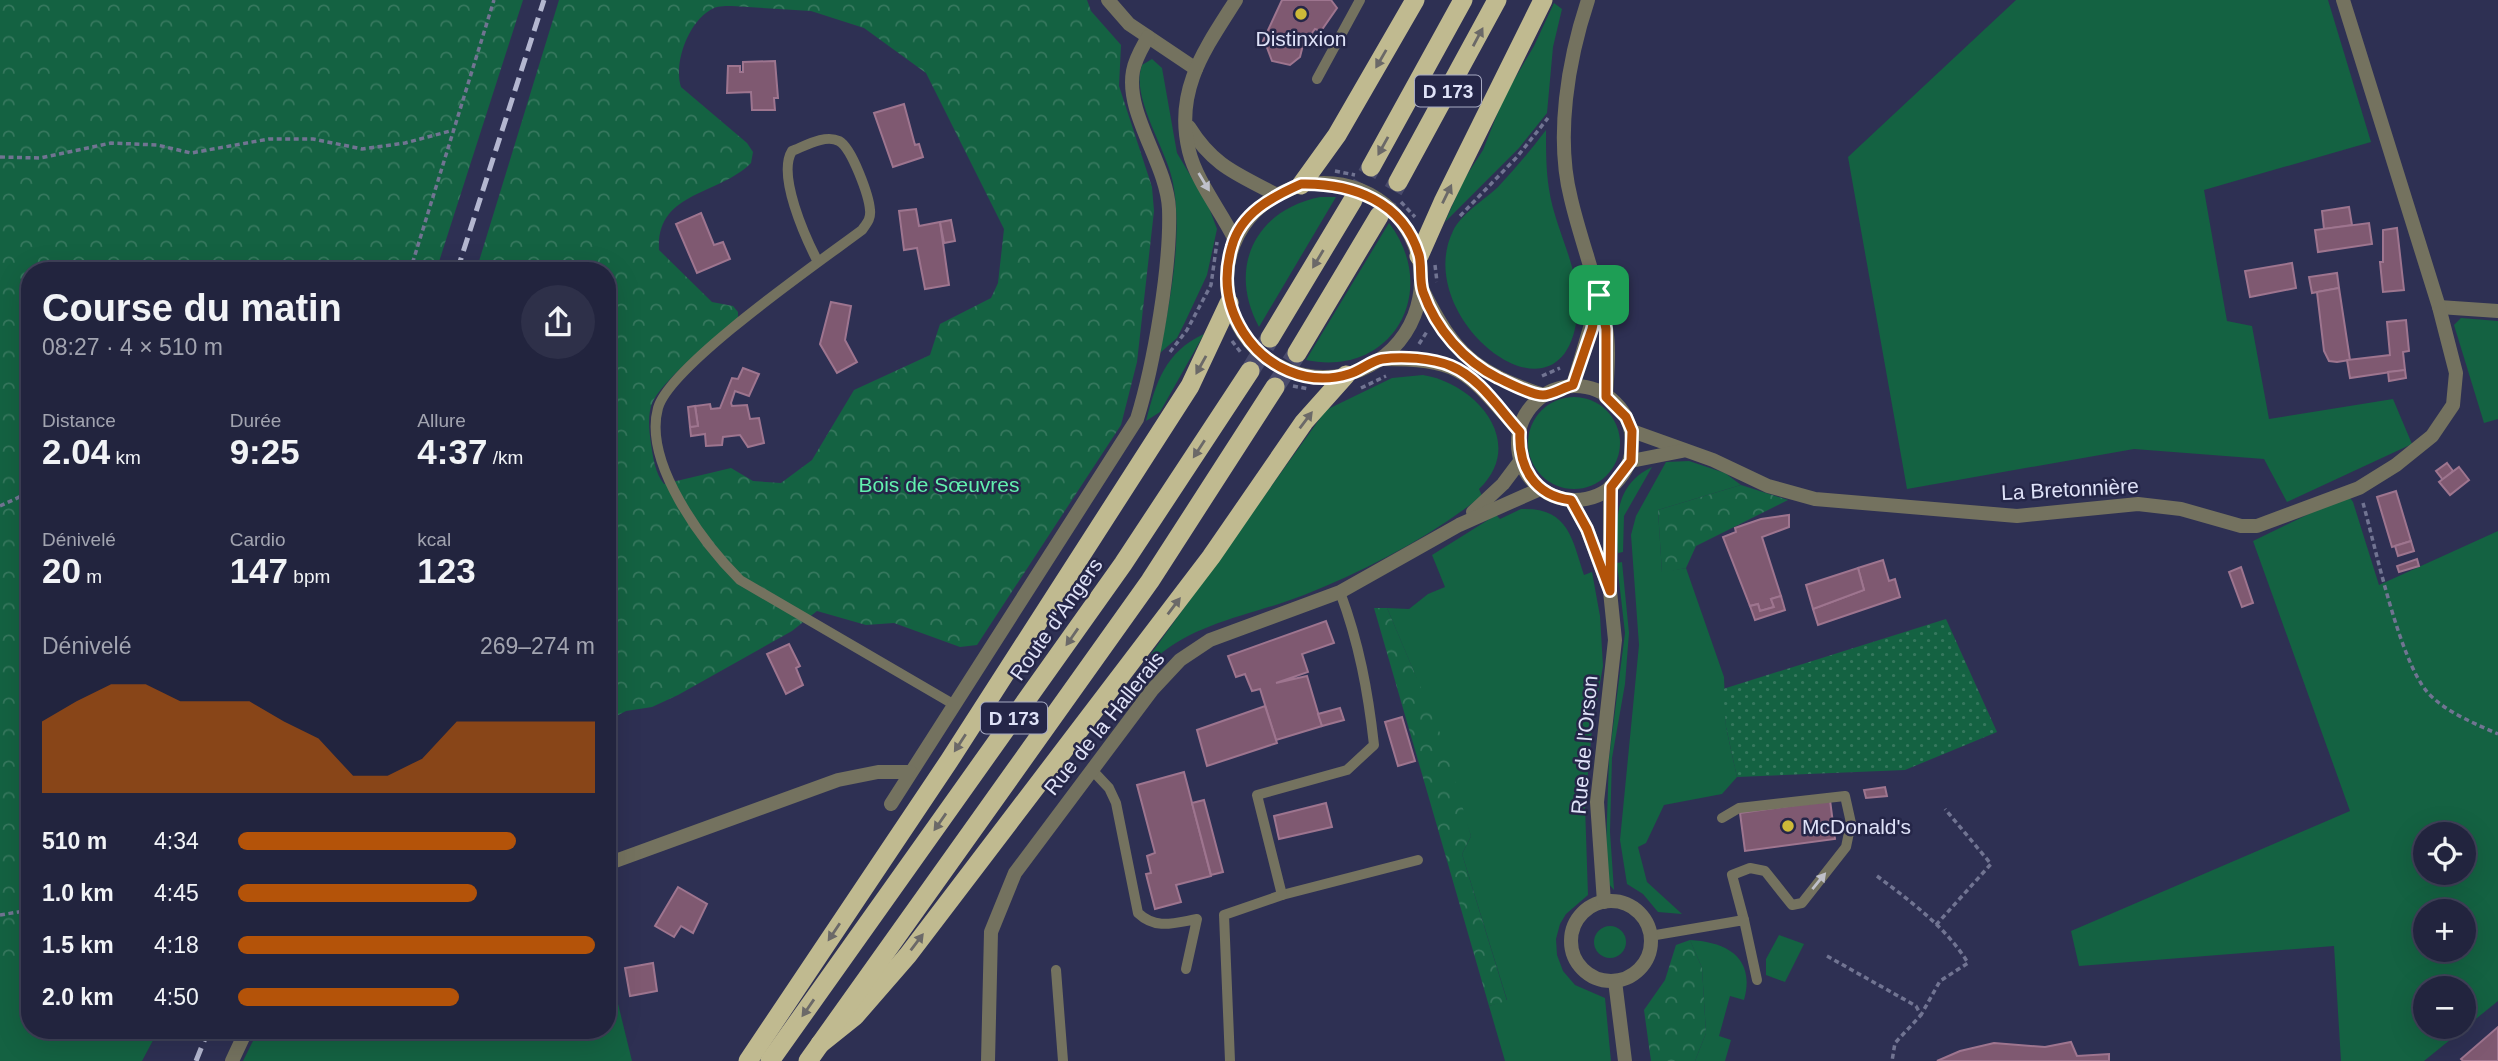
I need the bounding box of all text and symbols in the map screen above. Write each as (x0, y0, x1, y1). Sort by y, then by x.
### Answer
marker: Distinxion (1293, 6, 1309, 22)
place label: Distinxion (1255, 27, 1347, 50)
one-way arrow (1472, 27, 1484, 46)
one-way arrow (1375, 50, 1387, 69)
road number: D 173 (1415, 76, 1481, 106)
one-way arrow (1377, 136, 1389, 156)
one-way arrow (1198, 173, 1210, 192)
one-way arrow (1441, 184, 1452, 204)
one-way arrow (1312, 249, 1324, 268)
pin (1569, 265, 1629, 325)
icon: arrive (1580, 276, 1618, 314)
button: share (521, 285, 595, 359)
text: Course du matin (42, 287, 342, 329)
text: 08:27 · 4 × 510 m (42, 334, 223, 360)
one-way arrow (1195, 356, 1207, 375)
text: Distance (42, 410, 116, 431)
text: Durée (230, 410, 281, 431)
text: Allure (417, 410, 466, 431)
one-way arrow (1298, 411, 1312, 429)
text: 2.04 (42, 432, 110, 471)
text: 9:25 (230, 432, 300, 471)
text: 4:37 (417, 432, 487, 471)
one-way arrow (1193, 439, 1206, 458)
text: km (110, 447, 141, 468)
text: /km (487, 447, 523, 468)
park label: Bois de Sœuvres (858, 473, 1020, 496)
street label: La Bretonnière (2001, 474, 2139, 504)
text: Dénivelé (42, 529, 116, 550)
text: Cardio (230, 529, 286, 550)
text: kcal (417, 529, 451, 550)
text: 20 (42, 551, 81, 590)
text: 147 (230, 551, 288, 590)
text: 123 (417, 551, 476, 590)
street label: Route d'Angers (1005, 553, 1107, 685)
text: m (81, 566, 102, 587)
text: bpm (288, 566, 330, 587)
one-way arrow (1167, 597, 1181, 615)
one-way arrow (1065, 628, 1079, 646)
text: Dénivelé (42, 633, 132, 659)
text: 269–274 m (480, 633, 595, 659)
street label: Rue de la Hallerais (1039, 647, 1169, 799)
street label: Rue de l'Orson (1566, 675, 1602, 815)
road number: D 173 (981, 702, 1047, 734)
one-way arrow (953, 734, 967, 752)
one-way arrow (933, 813, 947, 831)
place label: McDonald's (1802, 815, 1911, 838)
marker: McDonald's (1780, 818, 1796, 834)
map controls (2413, 822, 2476, 1039)
button: locate (2413, 822, 2476, 885)
text: 510 m (42, 828, 107, 854)
text: 4:34 (154, 828, 199, 854)
one-way arrow (1812, 872, 1827, 890)
text: 1.0 km (42, 880, 114, 906)
text: 4:45 (154, 880, 199, 906)
button: + (2413, 899, 2476, 962)
one-way arrow (828, 923, 841, 942)
text: 1.5 km (42, 932, 114, 958)
text: 4:18 (154, 932, 199, 958)
one-way arrow (910, 934, 925, 952)
button: − (2413, 976, 2476, 1039)
text: 2.0 km (42, 984, 114, 1010)
text: 4:50 (154, 984, 199, 1010)
one-way arrow (801, 999, 815, 1017)

